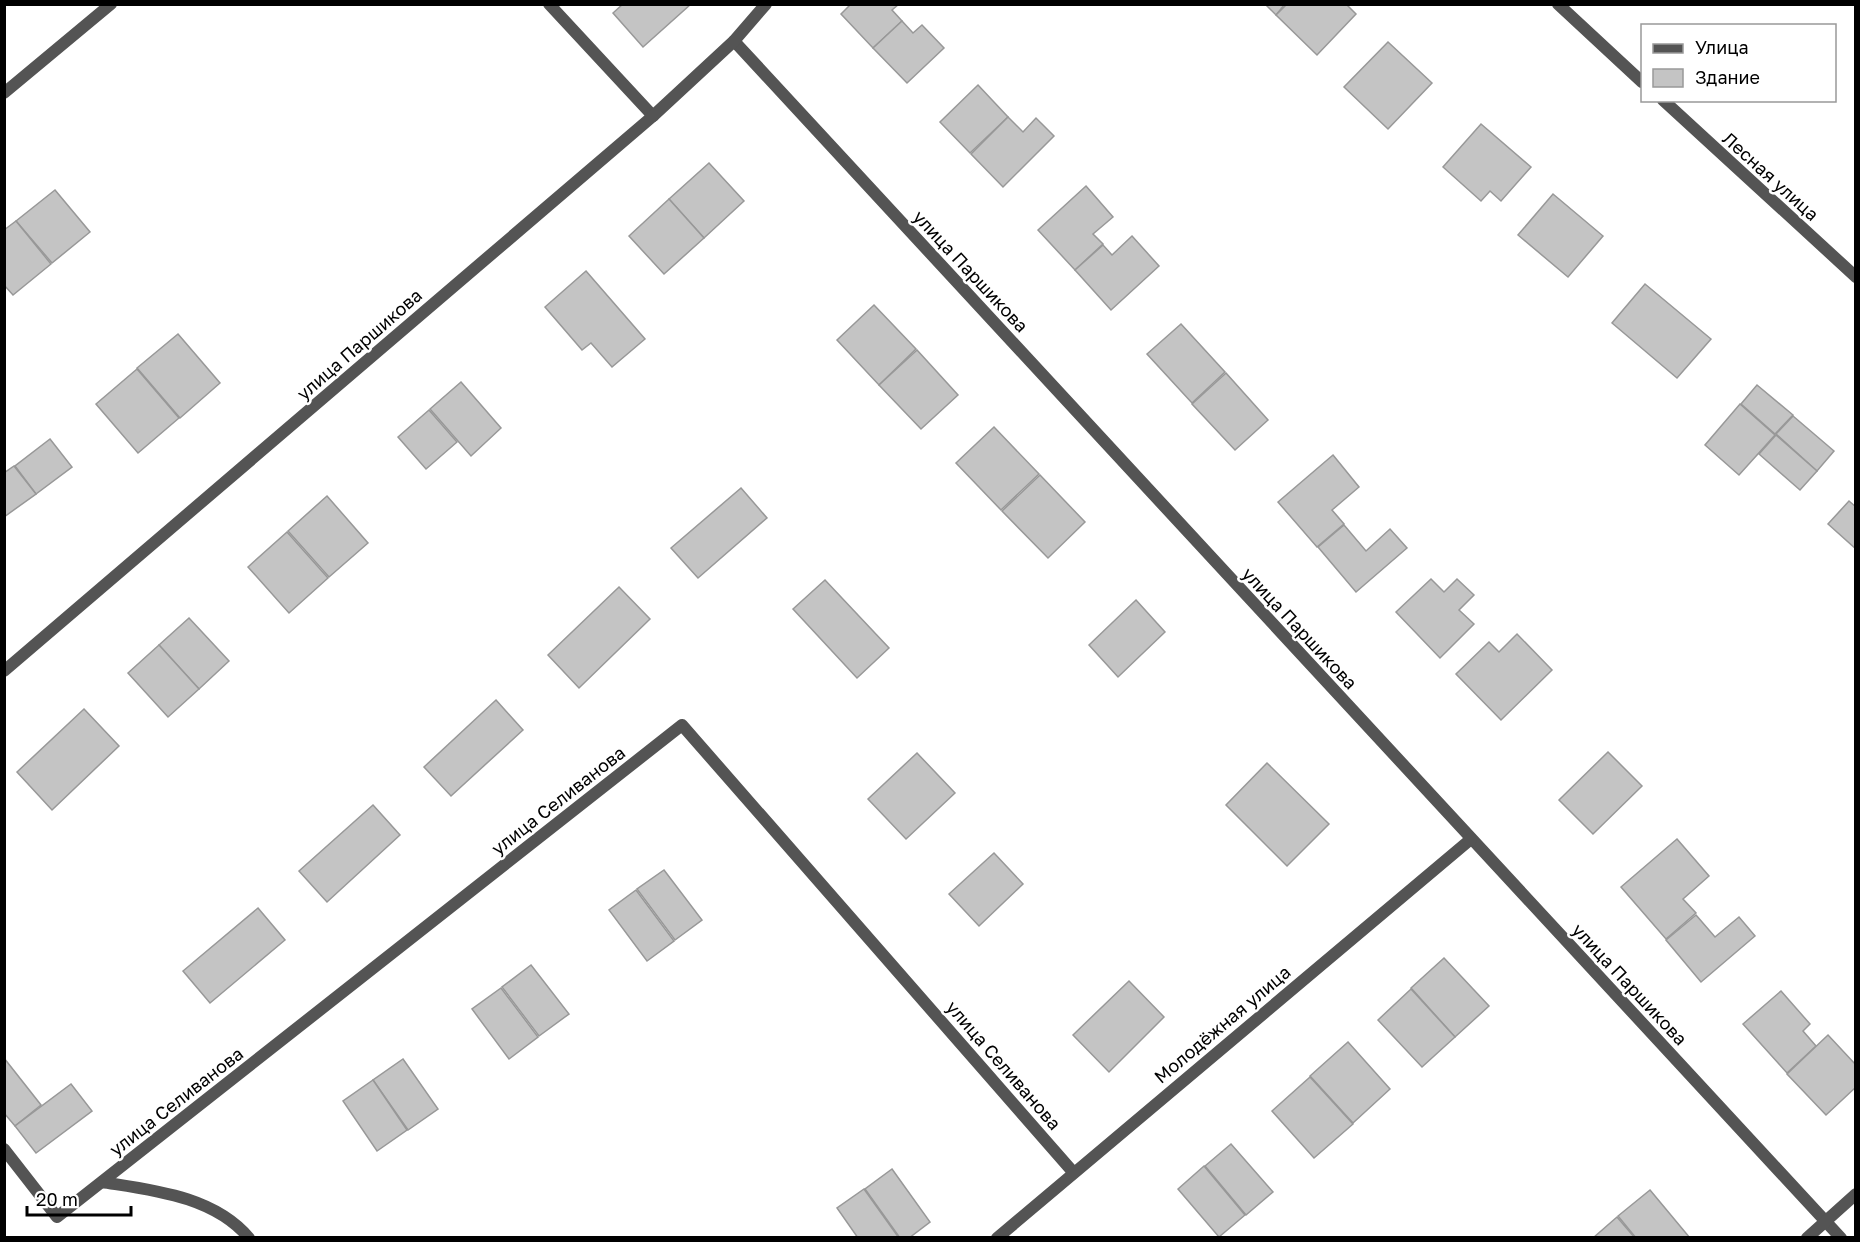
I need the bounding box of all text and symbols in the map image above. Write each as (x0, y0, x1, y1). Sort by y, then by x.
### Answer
legend (1641, 24, 1836, 102)
text: Улица (1695, 36, 1749, 58)
text: Здание (1695, 66, 1760, 88)
street label: Лесная улица (1718, 127, 1824, 225)
street label: улица Паршикова (909, 205, 1033, 337)
street label: улица Паршикова (292, 284, 426, 404)
street label: улица Паршикова (1238, 562, 1362, 694)
street label: улица Селиванова (487, 741, 629, 859)
street label: улица Паршикова (1568, 918, 1692, 1050)
street label: Молодёжная улица (1149, 961, 1295, 1087)
street label: улица Селиванова (942, 996, 1066, 1134)
street label: улица Селиванова (105, 1042, 247, 1160)
scale bar (27, 1179, 130, 1217)
text: 20 m (36, 1188, 78, 1210)

